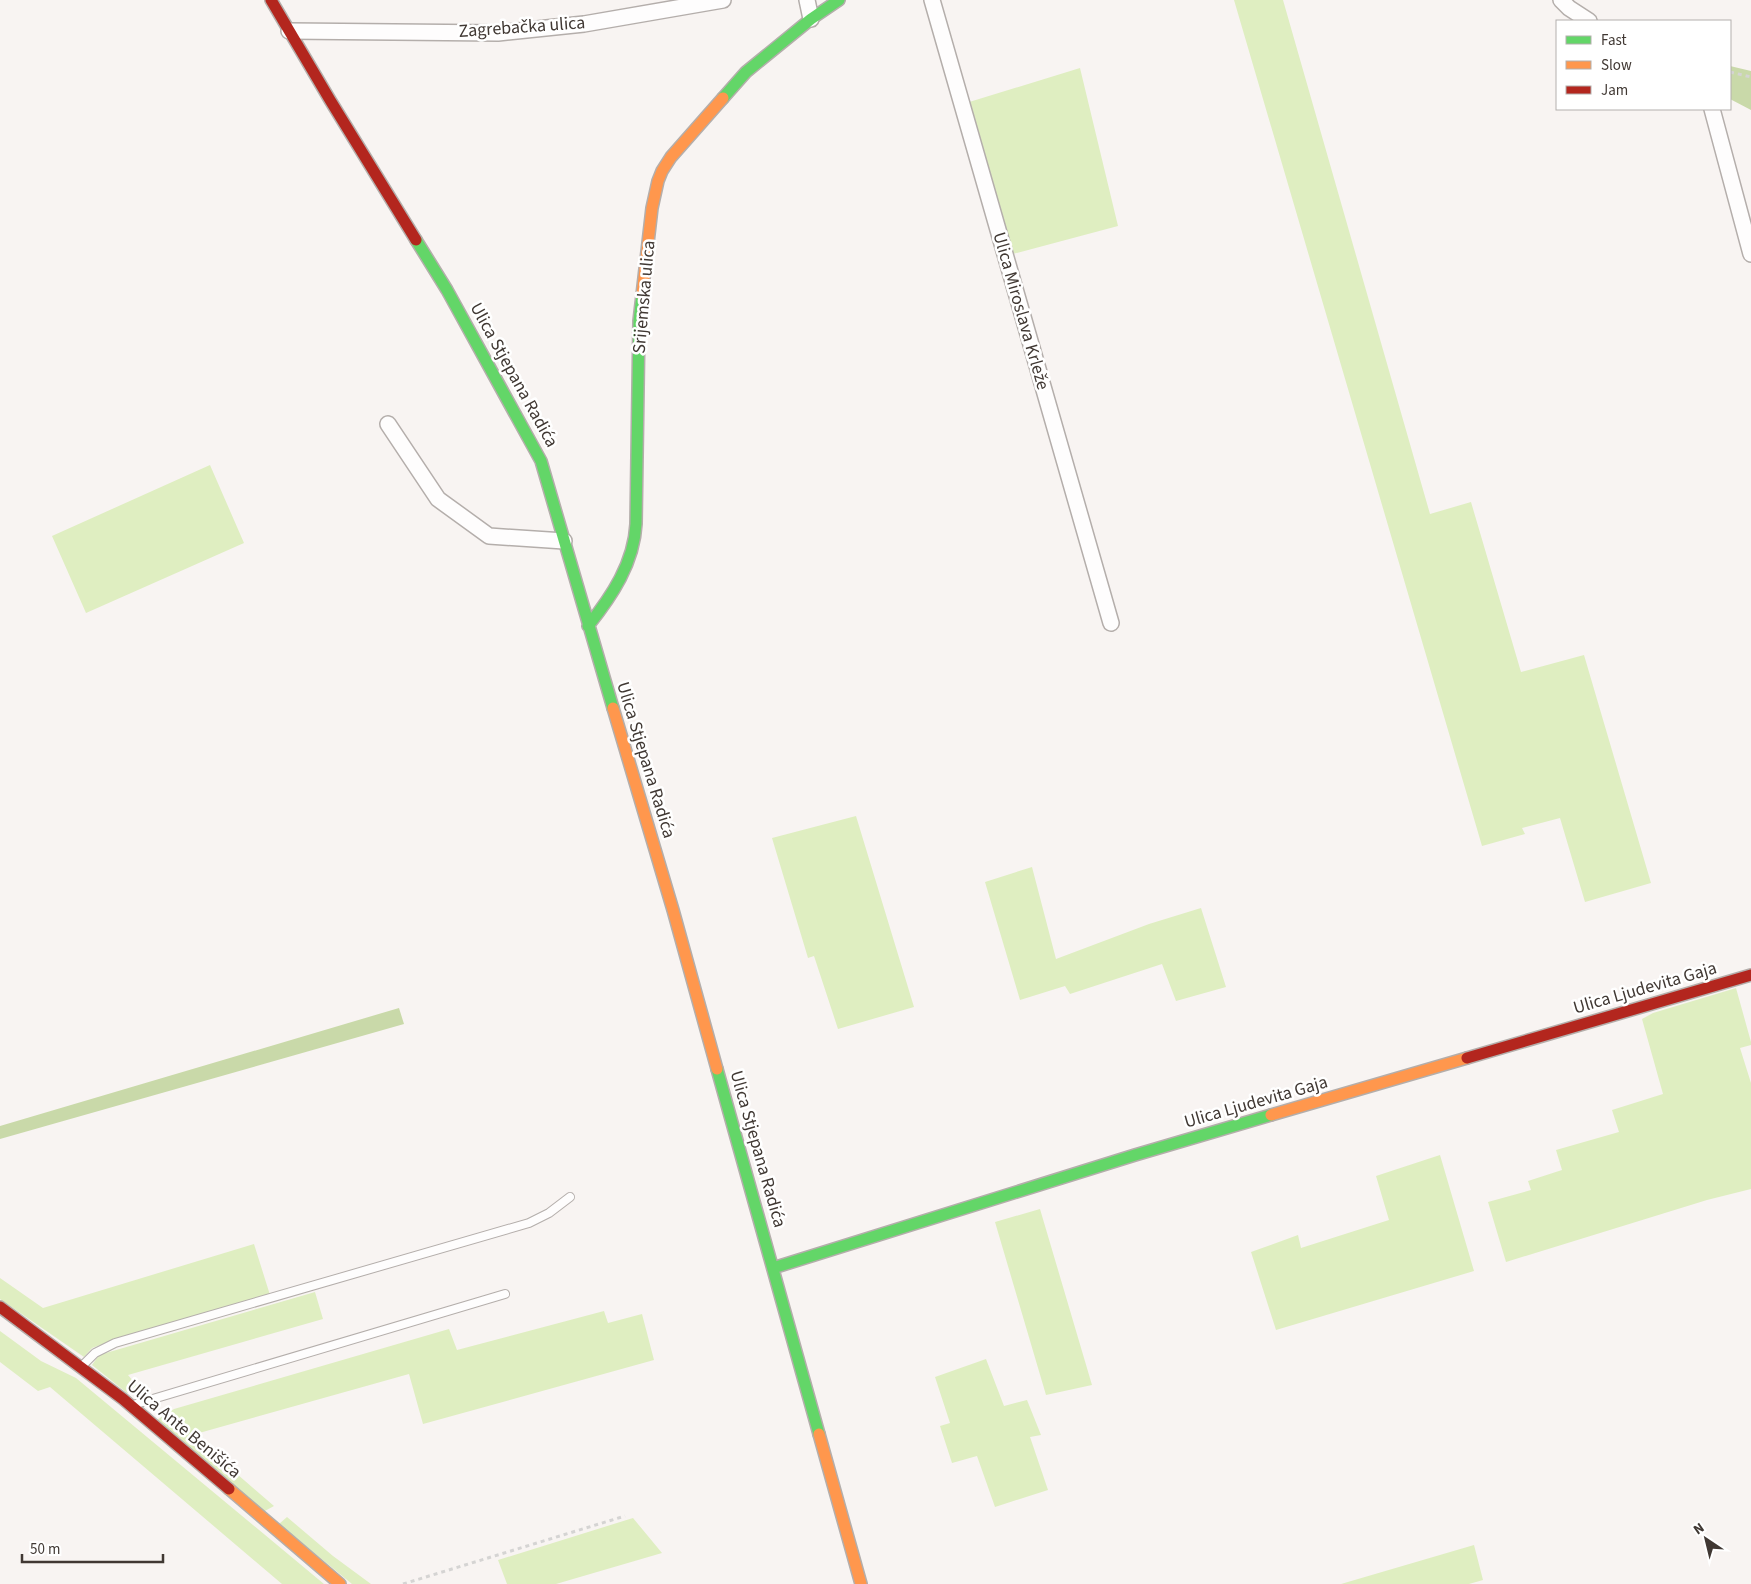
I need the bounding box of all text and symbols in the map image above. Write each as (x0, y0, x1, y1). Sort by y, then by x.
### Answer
street label: Zagrebačka ulica (458, 10, 586, 44)
legend (1556, 20, 1731, 110)
text: Fast (1601, 30, 1627, 51)
text: Slow (1601, 55, 1632, 76)
text: Jam (1601, 80, 1628, 101)
street label: Ulica Miroslava Krleže (987, 229, 1056, 393)
street label: Srijemska ulica (627, 239, 661, 355)
street label: Ulica Stjepana Radića (464, 298, 564, 452)
street label: Ulica Stjepana Radića (610, 679, 682, 841)
street label: Ulica Ljudevita Gaja (1570, 956, 1720, 1020)
street label: Ulica Stjepana Radića (724, 1068, 792, 1230)
street label: Ulica Ljudevita Gaja (1181, 1070, 1331, 1134)
street label: Ulica Ante Benišića (122, 1374, 246, 1484)
north arrow (1681, 1514, 1731, 1564)
text: N (1690, 1518, 1709, 1540)
scale bar (22, 1532, 164, 1564)
text: 50 m (30, 1539, 60, 1560)

